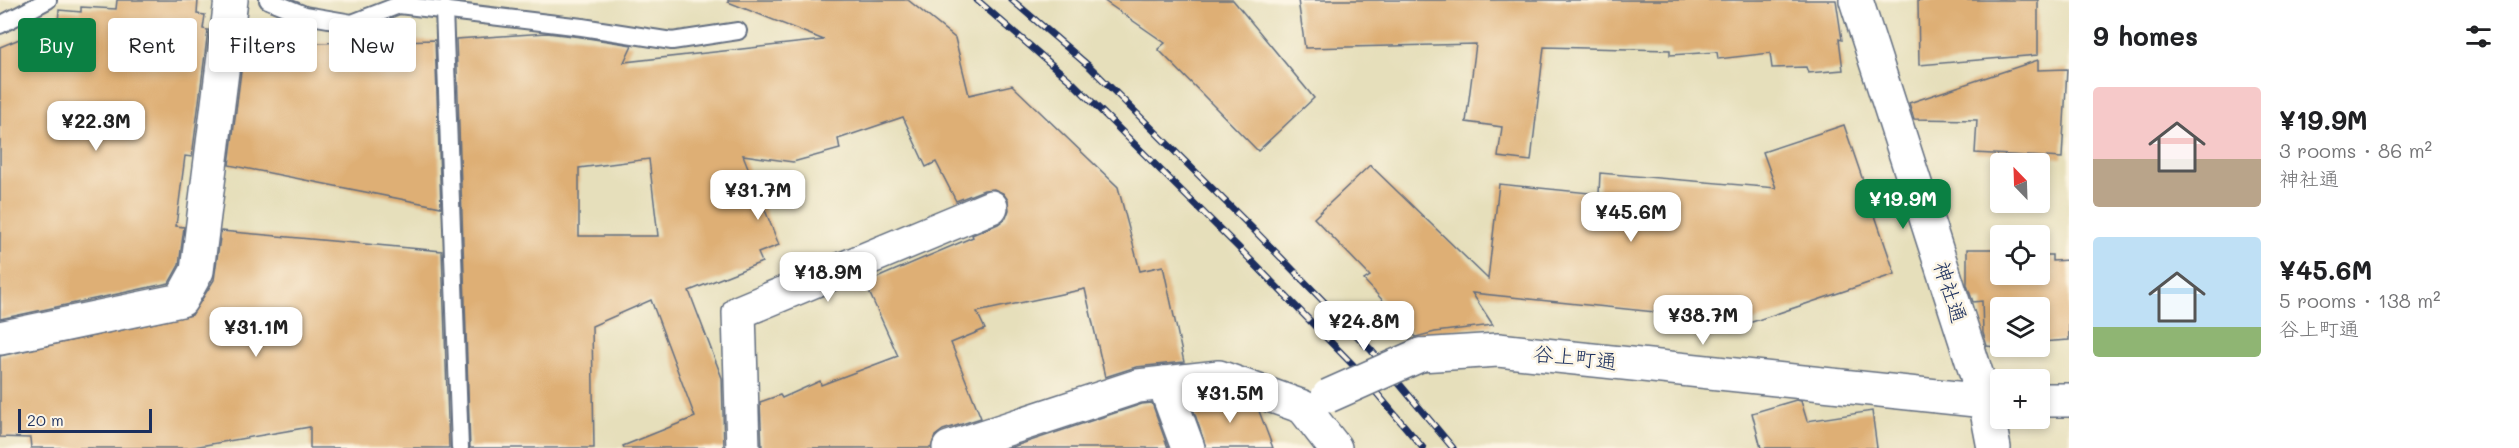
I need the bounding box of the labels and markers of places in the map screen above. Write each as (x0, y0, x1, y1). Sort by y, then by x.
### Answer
pin: ¥22.3M (47, 101, 145, 152)
pin: ¥31.7M (709, 170, 807, 221)
pin: ¥19.9M (1854, 179, 1952, 230)
pin: ¥45.6M (1582, 192, 1680, 243)
pin: ¥18.9M (779, 252, 877, 303)
pin: ¥38.7M (1654, 295, 1752, 346)
pin: ¥24.8M (1315, 301, 1413, 352)
pin: ¥31.1M (207, 307, 305, 358)
pin: ¥31.5M (1181, 373, 1279, 424)

